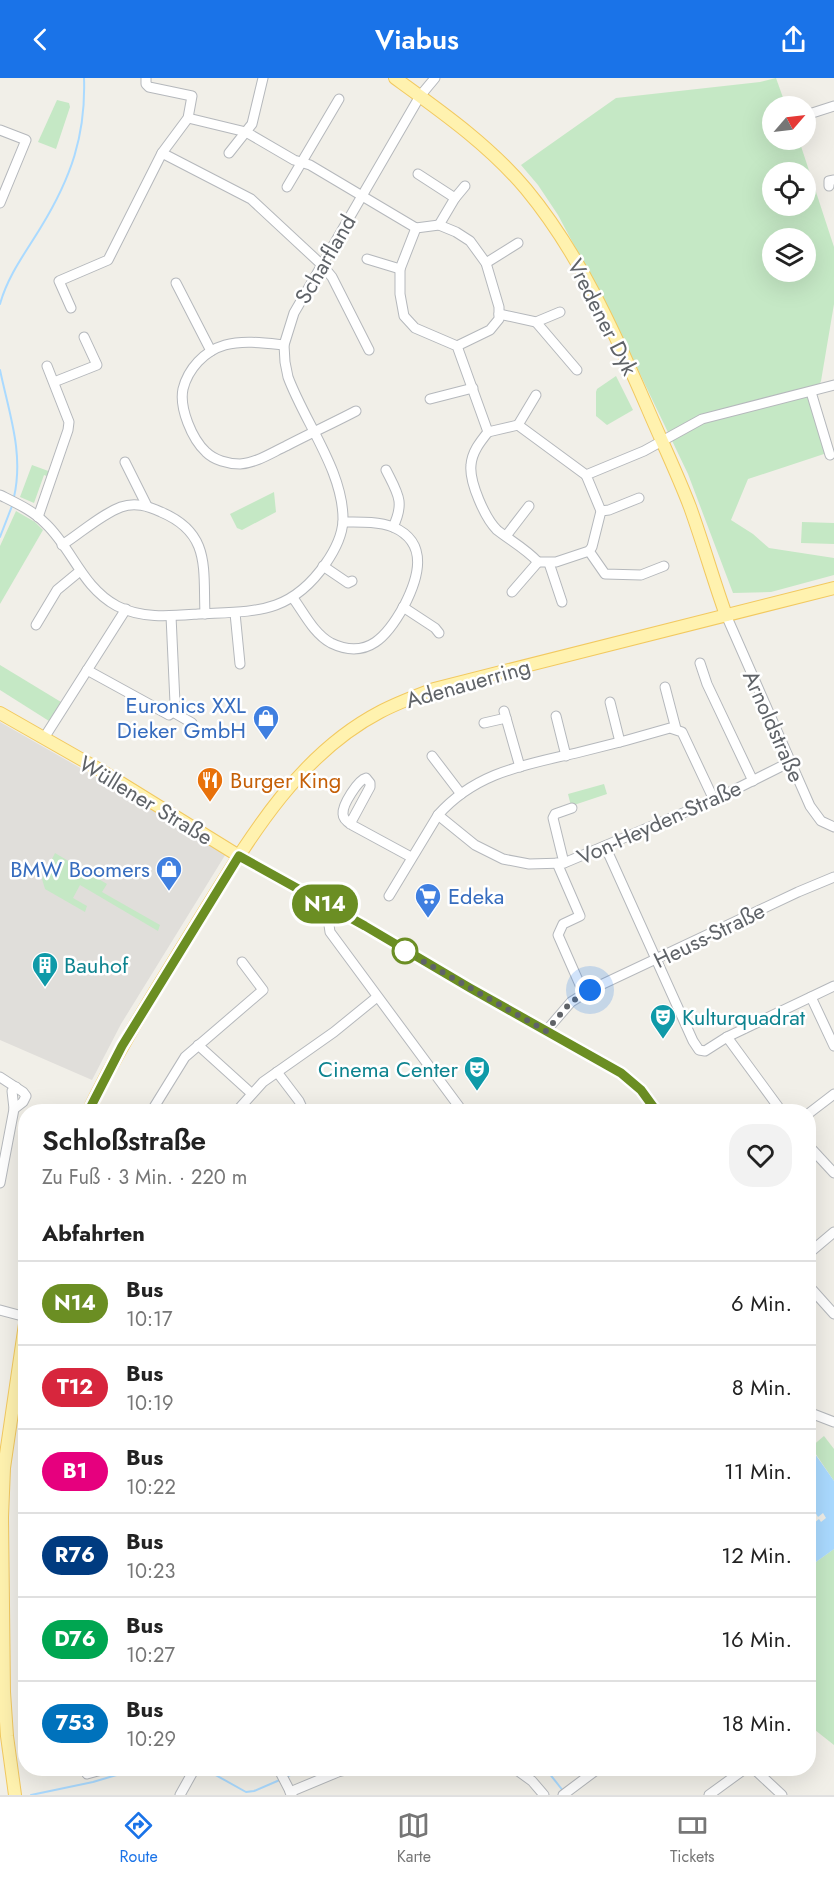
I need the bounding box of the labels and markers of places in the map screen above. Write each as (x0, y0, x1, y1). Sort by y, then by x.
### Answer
place label: Euronics XXL Dieker GmbH (117, 689, 246, 746)
shop icon: Euronics XXL Dieker GmbH (251, 703, 281, 741)
place label: Burger King (230, 764, 341, 796)
restaurant icon: Burger King (195, 765, 225, 803)
place label: BMW Boomers (10, 853, 150, 885)
shop icon: BMW Boomers (154, 854, 184, 892)
place label: Edeka (448, 880, 504, 912)
supermarket icon: Edeka (413, 881, 443, 919)
unlabelled marker (392, 938, 418, 964)
place label: Bauhof (64, 949, 129, 981)
building icon: Bauhof (30, 950, 60, 988)
place label: Kulturquadrat (682, 1001, 806, 1033)
theatre icon: Kulturquadrat (648, 1002, 678, 1040)
place label: Cinema Center (318, 1053, 458, 1085)
theatre icon: Cinema Center (462, 1054, 492, 1092)

